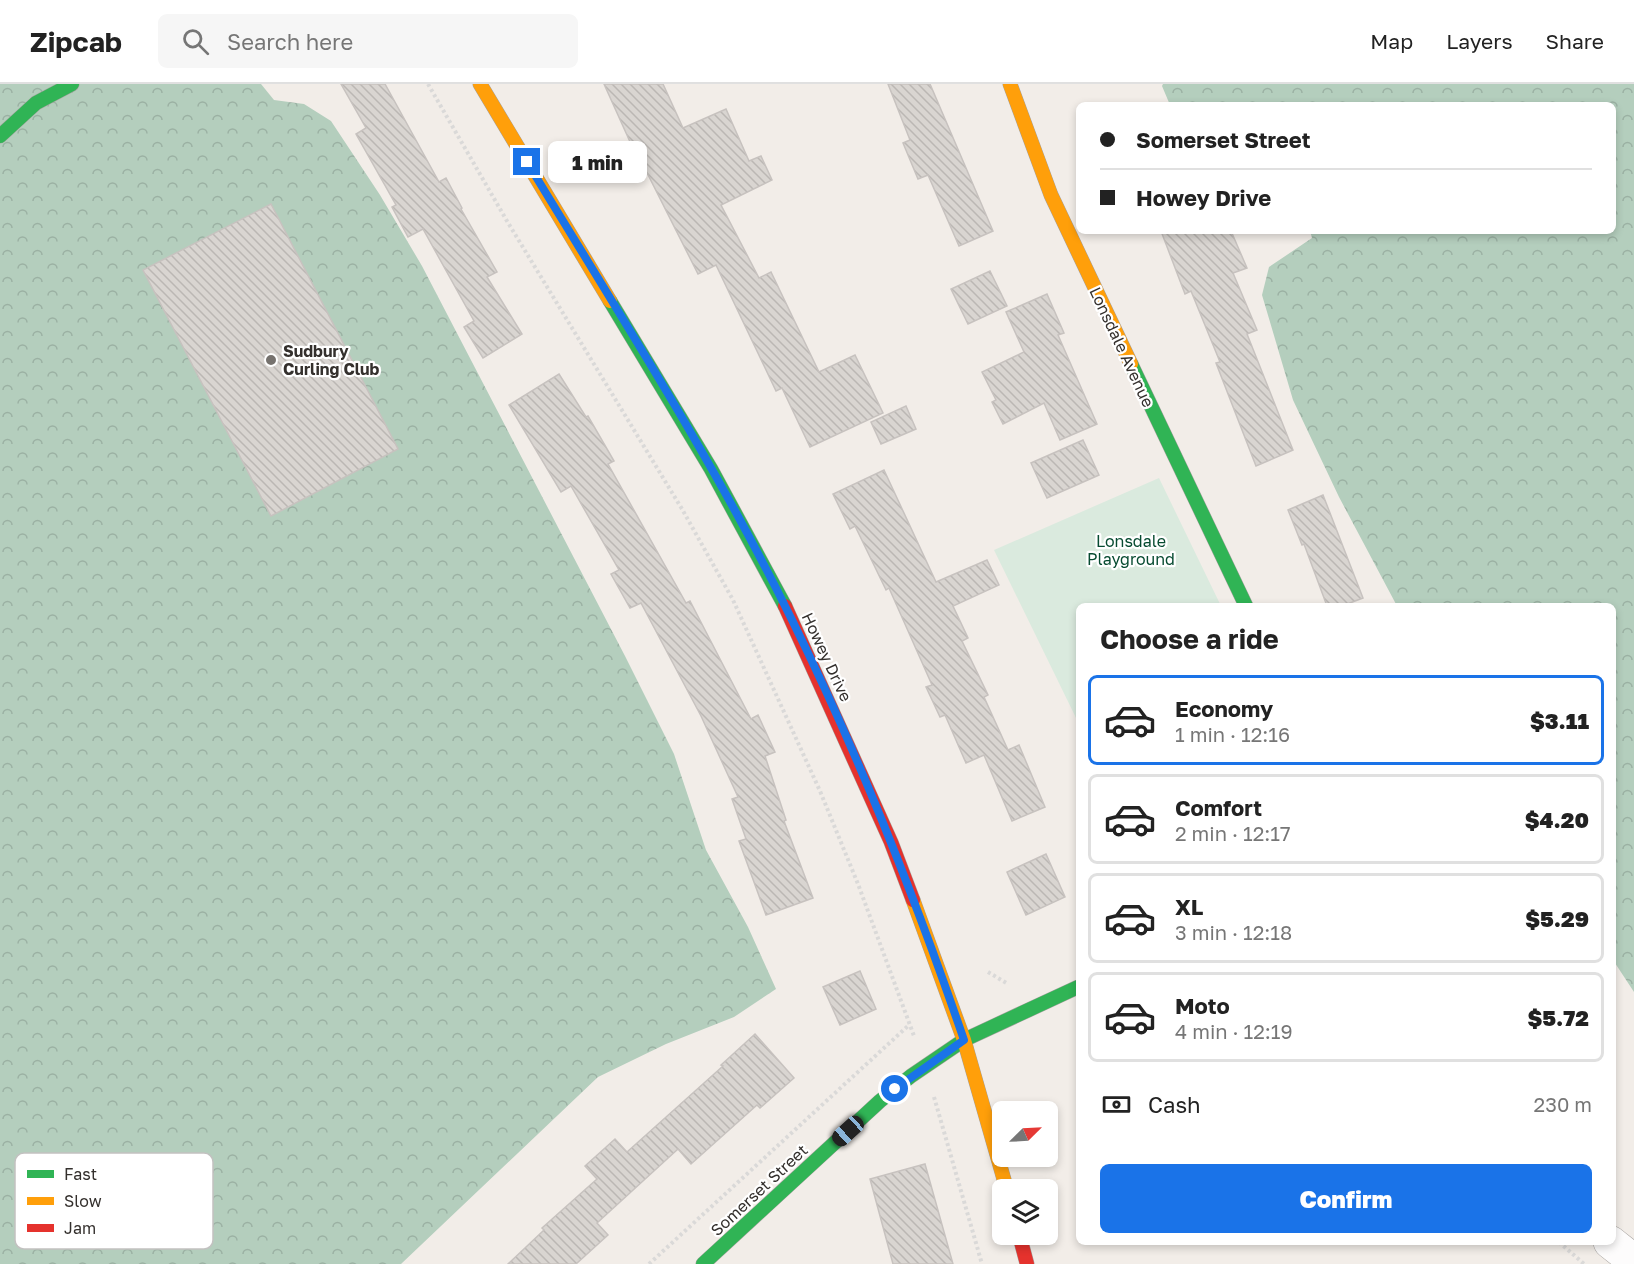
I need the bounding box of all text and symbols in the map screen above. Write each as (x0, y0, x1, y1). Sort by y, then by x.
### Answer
search box (158, 14, 578, 68)
text: Zipcab (30, 25, 122, 58)
icon: search (179, 25, 212, 58)
text: Search here (227, 28, 353, 55)
text: Map (1370, 28, 1413, 54)
text: Layers (1446, 28, 1513, 54)
text: Share (1546, 28, 1604, 54)
text: Somerset Street (1136, 126, 1310, 153)
callout: 1 min (548, 141, 647, 183)
route end (513, 148, 540, 175)
text: 1 min (572, 150, 623, 174)
text: Howey Drive (1136, 184, 1271, 211)
street label: Lonsdale Avenue (1085, 284, 1159, 410)
place label: Sudbury Curling Club (283, 341, 380, 379)
marker: Sudbury Curling Club (264, 353, 278, 367)
park label: Lonsdale Playground (1087, 531, 1175, 569)
street label: Howey Drive (798, 609, 856, 705)
text: Choose a ride (1100, 623, 1279, 655)
icon: car (1103, 693, 1157, 747)
text: Economy (1175, 695, 1273, 722)
text: $3.11 (1530, 707, 1589, 734)
text: 1 min · 12:16 (1175, 722, 1290, 746)
icon: car (1103, 792, 1157, 846)
text: Comfort (1175, 794, 1262, 821)
text: $4.20 (1525, 806, 1589, 833)
text: 2 min · 12:17 (1175, 821, 1291, 845)
icon: car (1103, 891, 1157, 945)
text: XL (1175, 893, 1203, 920)
text: $5.29 (1525, 905, 1589, 932)
text: 3 min · 12:18 (1175, 920, 1292, 944)
icon: car (1103, 990, 1157, 1044)
text: Moto (1175, 992, 1230, 1019)
text: $5.72 (1527, 1004, 1589, 1031)
text: 4 min · 12:19 (1175, 1019, 1293, 1043)
route start (881, 1075, 908, 1102)
icon: cash (1100, 1088, 1133, 1121)
text: Cash (1148, 1091, 1201, 1118)
text: 230 m (1534, 1092, 1592, 1116)
north arrow (992, 1101, 1058, 1167)
map controls (992, 1101, 1058, 1245)
car (829, 1112, 867, 1150)
street label: Somerset Street (706, 1140, 812, 1240)
legend (15, 1153, 213, 1249)
text: Fast (64, 1164, 97, 1184)
button: Confirm (1100, 1164, 1592, 1233)
button: layers (992, 1179, 1058, 1245)
text: Slow (64, 1191, 102, 1211)
text: Jam (64, 1218, 96, 1238)

